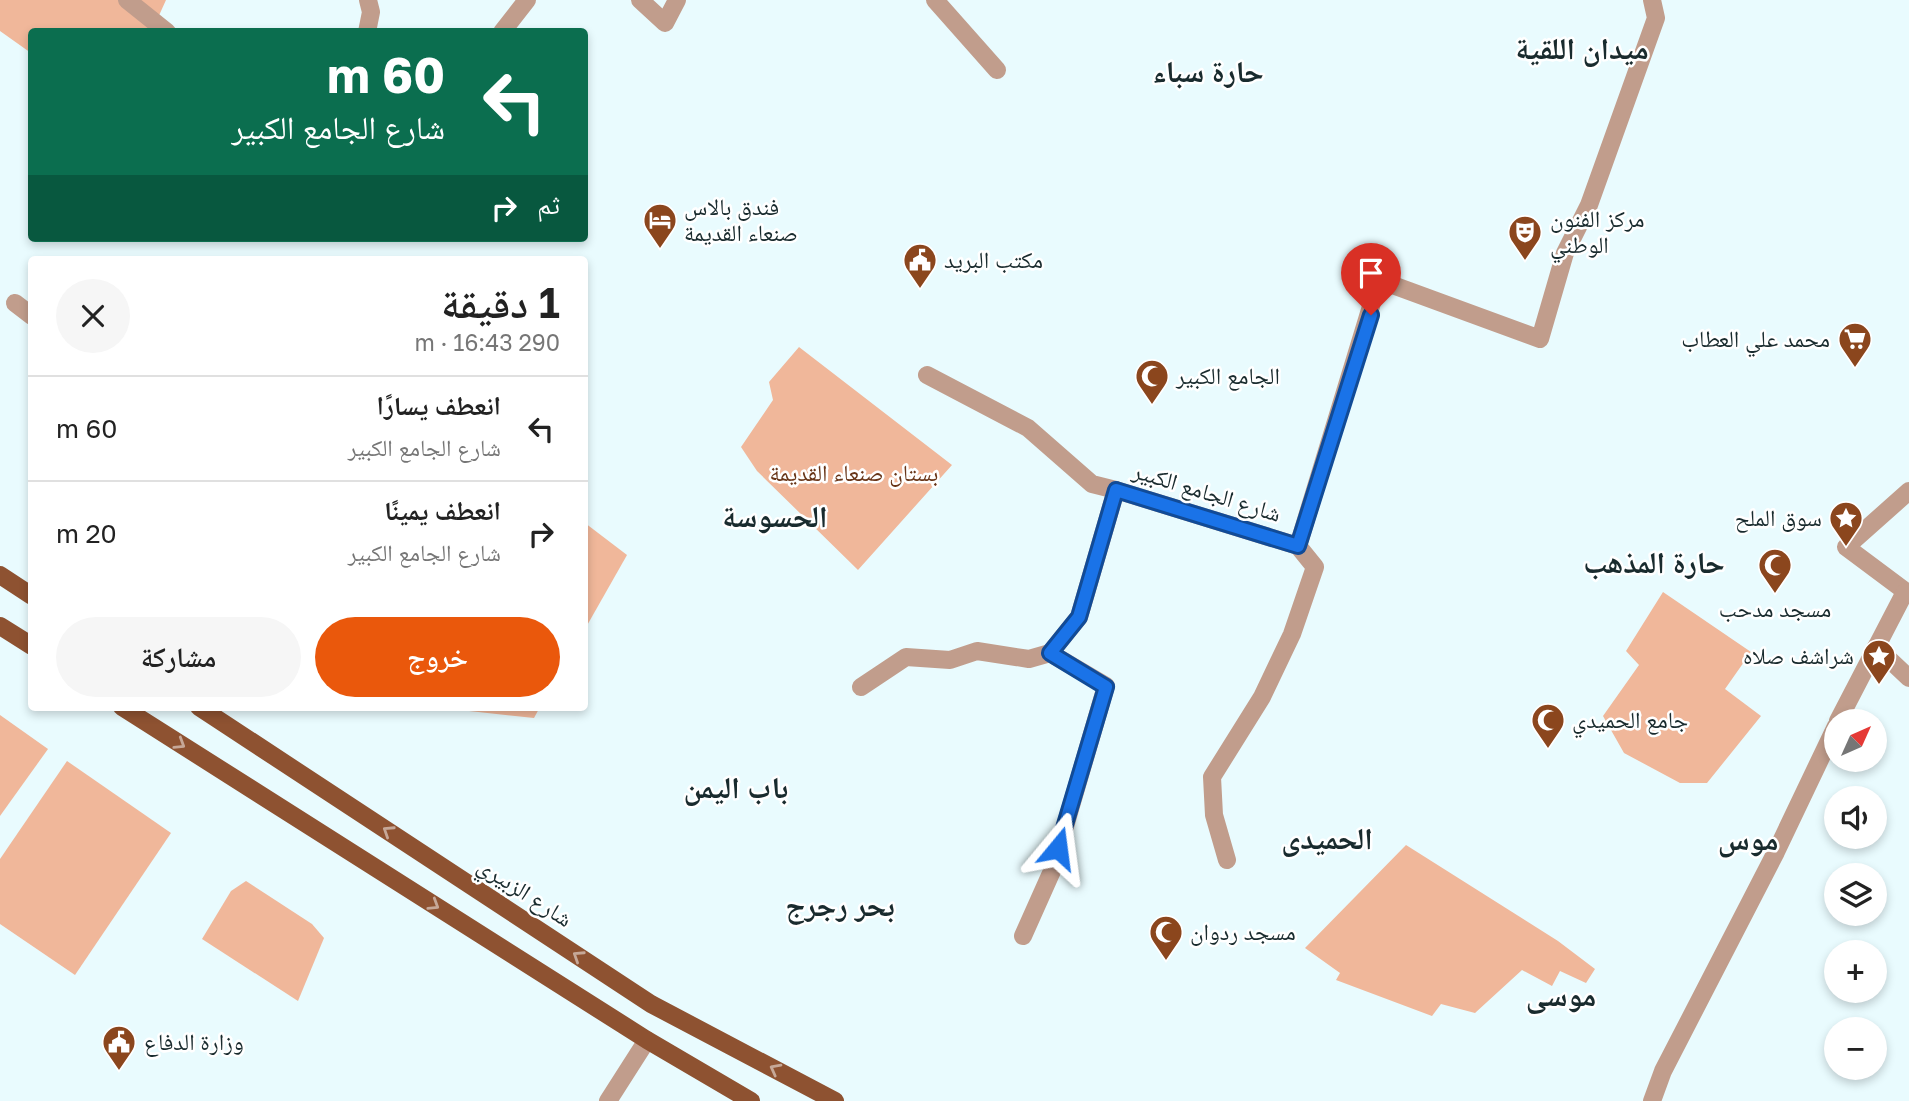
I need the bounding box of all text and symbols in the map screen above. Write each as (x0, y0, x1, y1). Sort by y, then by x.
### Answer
district label: ميدان اللقية (1515, 30, 1649, 67)
text: 60 m (327, 45, 445, 104)
district label: حارة سباء (1152, 53, 1264, 89)
icon: left (469, 56, 560, 147)
text: شارع الجامع الكبير (232, 108, 445, 146)
icon: right (485, 189, 523, 227)
text: ثم (537, 189, 560, 220)
place label: فندق بالاس صنعاء القديمة (684, 192, 798, 246)
hotel icon: فندق بالاس صنعاء القديمة (641, 201, 679, 250)
place label: مركز الفنون الوطني (1550, 204, 1645, 264)
theatre icon: مركز الفنون الوطني (1506, 213, 1544, 262)
public building icon: مكتب البريد (901, 241, 939, 290)
pin (1341, 243, 1401, 315)
place label: مكتب البريد (944, 245, 1043, 274)
icon: arrive (1352, 254, 1390, 292)
text: 1 دقيقة (441, 277, 560, 327)
button: close (56, 279, 130, 353)
supermarket icon: محمد علي العطاب (1836, 320, 1874, 369)
place label: محمد علي العطاب (1681, 324, 1830, 358)
text: 290 m · 16:43 (415, 328, 560, 356)
mosque icon: الجامع الكبير (1133, 357, 1171, 406)
place label: الجامع الكبير (1175, 361, 1280, 391)
text: انعطف يسارًا (377, 390, 501, 421)
icon: left (522, 410, 560, 448)
text: 60 m (56, 413, 117, 444)
text: شارع الجامع الكبير (348, 433, 501, 461)
street label: شارع الجامع الكبير (1128, 455, 1285, 529)
park label: بستان صنعاء القديمة (770, 458, 938, 487)
text: انعطف يمينًا (384, 495, 501, 526)
district label: الحسوسة (722, 498, 828, 534)
place icon: سوق الملح (1827, 499, 1865, 548)
place label: سوق الملح (1735, 503, 1822, 533)
icon: right (522, 515, 560, 553)
text: 20 m (56, 518, 117, 549)
text: شارع الجامع الكبير (348, 538, 501, 566)
district label: حارة المذهب (1583, 544, 1725, 580)
mosque icon: مسجد مدحب (1756, 546, 1794, 595)
place label: مسجد مدحب (1719, 594, 1831, 623)
button: مشاركة (56, 617, 301, 697)
button: خروج (315, 617, 560, 697)
place icon: شراشف صلاه (1860, 637, 1898, 686)
place label: شراشف صلاه (1743, 641, 1854, 669)
mosque icon: جامع الحميدي (1529, 701, 1567, 750)
place label: جامع الحميدي (1572, 705, 1688, 739)
north arrow (1824, 709, 1886, 772)
map controls (1824, 709, 1887, 1080)
one-way arrow (172, 736, 185, 749)
district label: باب اليمن (684, 769, 788, 806)
button: sound (1824, 786, 1887, 849)
position arrow (1021, 811, 1095, 885)
district label: الحميدى (1281, 820, 1373, 857)
district label: موس (1718, 821, 1778, 858)
one-way arrow (382, 826, 395, 839)
street label: شارع الزبيري (470, 850, 578, 937)
button: layers (1824, 863, 1887, 926)
district label: بحر رجرج (785, 887, 895, 925)
one-way arrow (426, 897, 439, 909)
mosque icon: مسجد ردوان (1147, 913, 1185, 962)
place label: مسجد ردوان (1190, 917, 1296, 946)
button: + (1824, 940, 1887, 1003)
one-way arrow (572, 951, 585, 964)
district label: موسى (1526, 977, 1596, 1014)
button: − (1824, 1017, 1887, 1080)
public building icon: وزارة الدفاع (100, 1023, 138, 1072)
place label: وزارة الدفاع (144, 1027, 244, 1057)
one-way arrow (769, 1064, 782, 1077)

